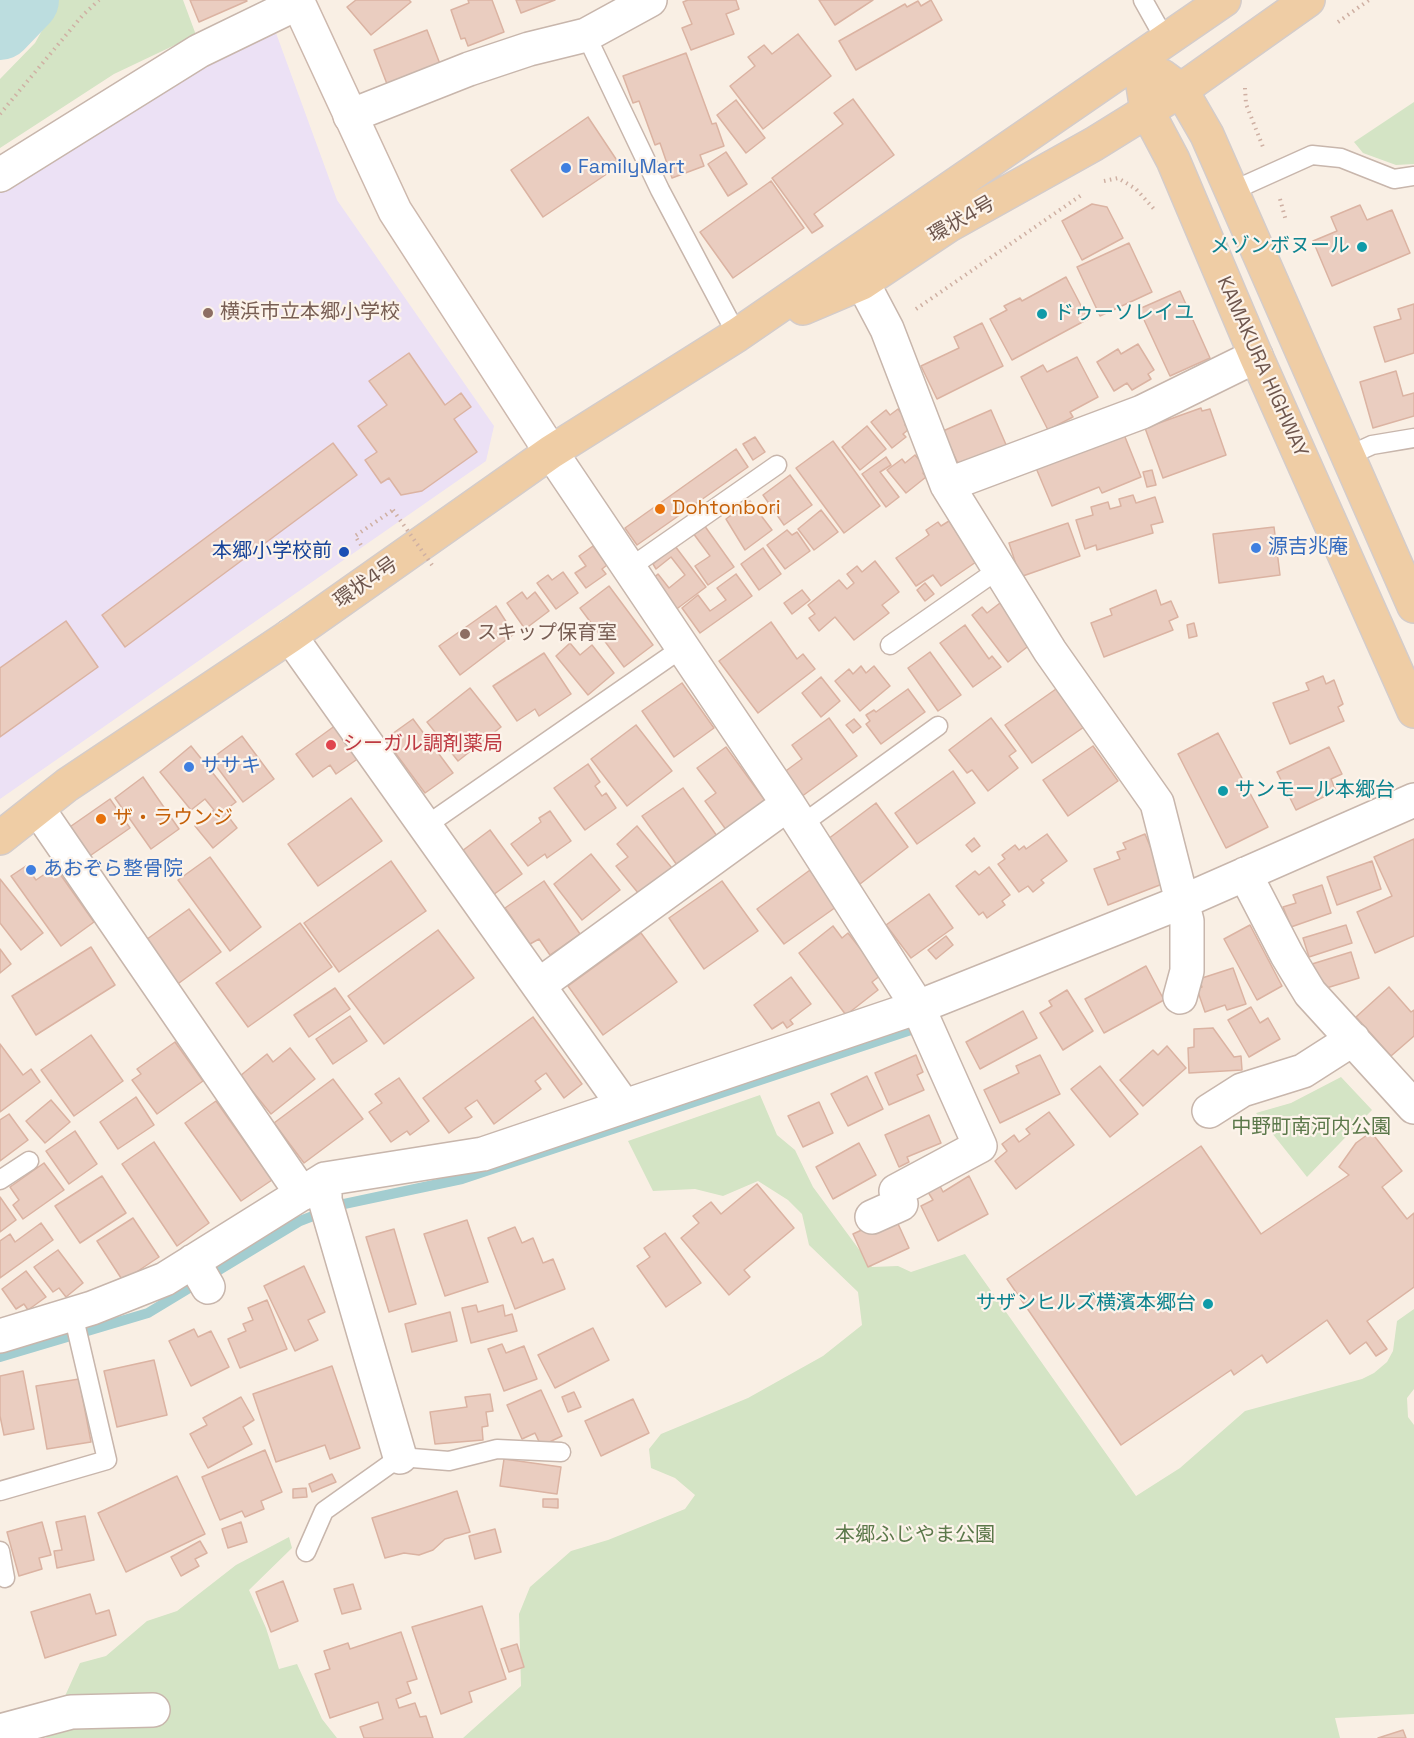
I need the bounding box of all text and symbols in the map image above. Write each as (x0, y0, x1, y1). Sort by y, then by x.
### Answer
place label: FamilyMart (578, 156, 685, 180)
marker: FamilyMart (559, 161, 573, 175)
street label: 環状4号 (925, 191, 999, 249)
place label: メゾンボヌール (1210, 235, 1350, 259)
marker: メゾンボヌール (1355, 240, 1369, 254)
street label: KAMAKURA HIGHWAY (1211, 273, 1313, 461)
place label: 横浜市立本郷小学校 (220, 301, 400, 325)
place label: ドゥーソレイユ (1054, 302, 1194, 326)
marker: 横浜市立本郷小学校 (201, 306, 215, 320)
marker: ドゥーソレイユ (1035, 307, 1049, 321)
place label: Dohtonbori (672, 497, 781, 521)
marker: Dohtonbori (653, 502, 667, 516)
place label: 源吉兆庵 (1268, 536, 1348, 560)
place label: 本郷小学校前 (212, 540, 332, 564)
marker: 源吉兆庵 (1249, 541, 1263, 555)
marker: 本郷小学校前 (337, 545, 351, 559)
street label: 環状4号 (329, 552, 403, 614)
place label: スキップ保育室 (477, 622, 617, 646)
marker: スキップ保育室 (458, 627, 472, 641)
place label: シーガル調剤薬局 (343, 733, 503, 757)
marker: シーガル調剤薬局 (324, 738, 338, 752)
place label: ササキ (201, 755, 261, 779)
marker: ササキ (182, 760, 196, 774)
place label: サンモール本郷台 (1235, 779, 1395, 803)
marker: サンモール本郷台 (1216, 784, 1230, 798)
place label: ザ・ラウンジ (113, 807, 233, 831)
marker: ザ・ラウンジ (94, 812, 108, 826)
place label: あおぞら整骨院 (43, 858, 183, 882)
marker: あおぞら整骨院 (24, 863, 38, 877)
park label: 中野町南河内公園 (1231, 1116, 1391, 1140)
place label: サザンヒルズ横濱本郷台 (976, 1292, 1196, 1316)
marker: サザンヒルズ横濱本郷台 (1201, 1297, 1215, 1311)
park label: 本郷ふじやま公園 (835, 1524, 995, 1548)

